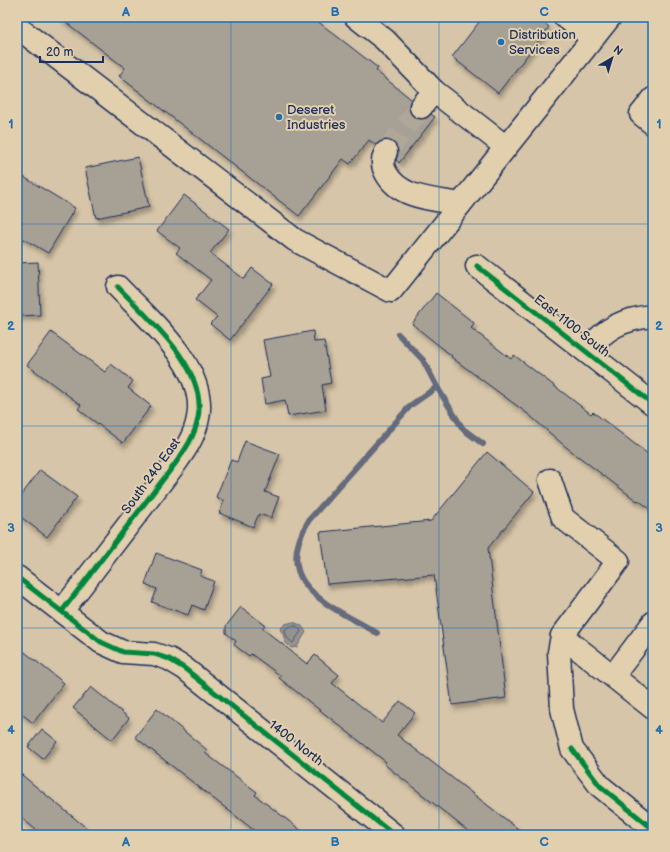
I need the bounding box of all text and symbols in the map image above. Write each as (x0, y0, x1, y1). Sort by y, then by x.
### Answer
text: A (121, 4, 130, 20)
text: B (330, 4, 340, 20)
text: C (539, 4, 549, 20)
place label: Distribution Services (509, 27, 576, 58)
marker: Distribution Services (496, 37, 506, 47)
scale bar (40, 38, 103, 64)
north arrow (592, 38, 632, 78)
text: N (611, 43, 625, 58)
text: 20 m (46, 45, 73, 60)
place label: Deseret Industries (287, 102, 346, 133)
marker: Deseret Industries (274, 112, 284, 122)
text: 1 (8, 116, 14, 132)
text: 1 (656, 116, 662, 132)
street label: East 1100 South (531, 291, 613, 361)
text: 2 (7, 318, 15, 334)
text: 2 (655, 318, 663, 334)
street label: South 240 East (118, 435, 184, 517)
text: 3 (7, 520, 15, 536)
text: 3 (655, 520, 663, 536)
street label: 1400 North (265, 717, 327, 769)
text: 4 (7, 722, 15, 738)
text: 4 (655, 722, 663, 738)
text: A (121, 834, 130, 850)
text: B (330, 834, 340, 850)
text: C (539, 834, 549, 850)

